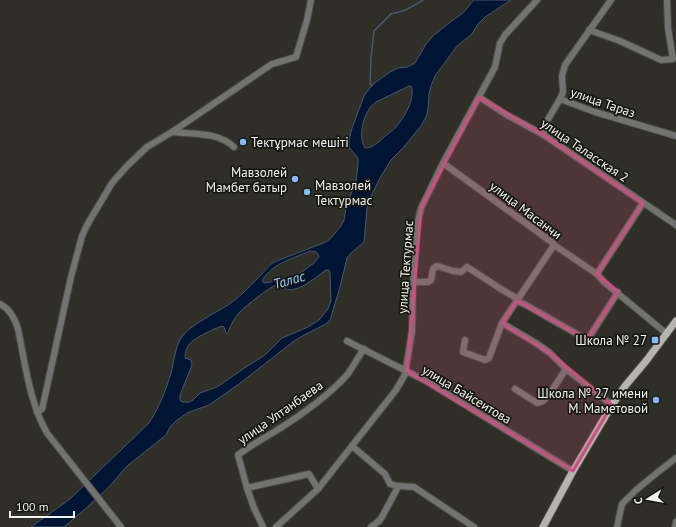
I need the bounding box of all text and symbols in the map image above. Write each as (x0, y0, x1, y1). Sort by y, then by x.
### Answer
street label: улица Тараз (568, 83, 638, 122)
street label: улица Таласская 2 (538, 115, 632, 186)
place label: Тектұрмас мешіті (251, 134, 349, 151)
marker: Тектұрмас мешіті (238, 137, 248, 147)
place label: Мавзолей Мамбет батыр (206, 164, 287, 196)
marker: Мавзолей Мамбет батыр (290, 174, 300, 184)
place label: Мавзолей Тектурмас (315, 177, 372, 209)
street label: улица Масанчи (486, 178, 565, 243)
marker: Мавзолей Тектурмас (302, 187, 312, 197)
street label: улица Тектурмас (394, 220, 417, 314)
water label: Талас (271, 267, 308, 293)
place label: Школа № 27 (575, 332, 647, 349)
marker: Школа № 27 (650, 335, 660, 345)
street label: улица Байсеитова (419, 361, 515, 428)
street label: улица Ултанбаева (234, 377, 326, 448)
place label: Школа № 27 имени М. Маметовой (537, 385, 648, 417)
marker: Школа № 27 имени М. Маметовой (651, 395, 661, 405)
north arrow (628, 479, 668, 519)
scale bar (10, 493, 74, 519)
text: С (631, 497, 646, 505)
text: 100 m (16, 499, 49, 514)

